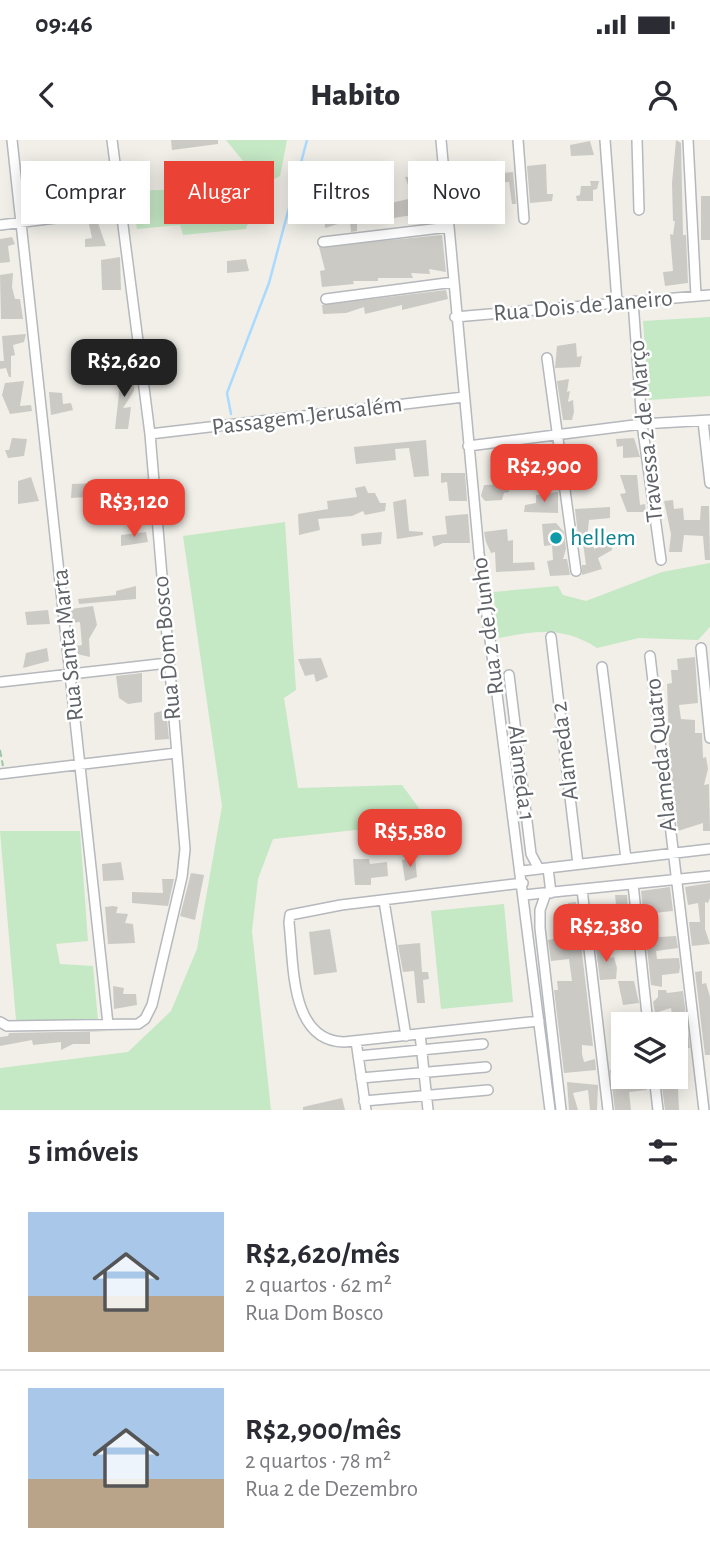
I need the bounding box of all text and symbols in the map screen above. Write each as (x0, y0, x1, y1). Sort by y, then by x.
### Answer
text: 09:46 (35, 11, 93, 37)
icon: back (28, 76, 66, 114)
icon: person (644, 76, 682, 114)
text: Habito (310, 79, 400, 111)
chip: Comprar (21, 161, 150, 224)
chip: Alugar (164, 161, 274, 224)
chip: Filtros (288, 161, 394, 224)
chip: Novo (408, 161, 505, 224)
street label: Rua Dois de Janeiro (492, 286, 674, 326)
street label: Travessa 2 de Março (625, 339, 667, 523)
pin: R$2,620 (59, 340, 189, 399)
text: R$2,620 (87, 350, 161, 373)
street label: Passagem Jerusalém (210, 392, 404, 440)
pin: R$2,900 (479, 444, 609, 504)
text: R$2,900 (506, 455, 582, 478)
pin: R$3,120 (69, 480, 199, 539)
text: R$3,120 (99, 490, 169, 513)
place label: hellem (570, 526, 636, 550)
marker: hellem (548, 530, 564, 546)
street label: Rua 2 de Junho (468, 556, 508, 696)
street label: Rua Santa Marta (48, 568, 88, 722)
street label: Rua Dom Bosco (149, 575, 185, 721)
street label: Alameda Quatro (641, 677, 681, 833)
street label: Alameda 2 (547, 700, 583, 802)
street label: Alameda 1 (503, 724, 539, 822)
pin: R$5,580 (345, 810, 475, 869)
text: R$5,580 (374, 820, 446, 843)
pin: R$2,380 (541, 904, 671, 964)
text: R$2,380 (569, 915, 643, 938)
map controls (611, 1012, 688, 1089)
button: layers (611, 1012, 688, 1089)
icon: filters (644, 1133, 682, 1171)
text: 5 imóveis (28, 1137, 139, 1167)
text: R$2,620/mês (245, 1239, 400, 1269)
icon: home (84, 1240, 168, 1324)
text: 2 quartos · 62 m² (245, 1274, 392, 1297)
text: Rua Dom Bosco (245, 1302, 384, 1325)
text: R$2,900/mês (245, 1415, 401, 1445)
icon: home (84, 1416, 168, 1500)
text: 2 quartos · 78 m² (245, 1450, 391, 1473)
text: Rua 2 de Dezembro (245, 1478, 418, 1501)

